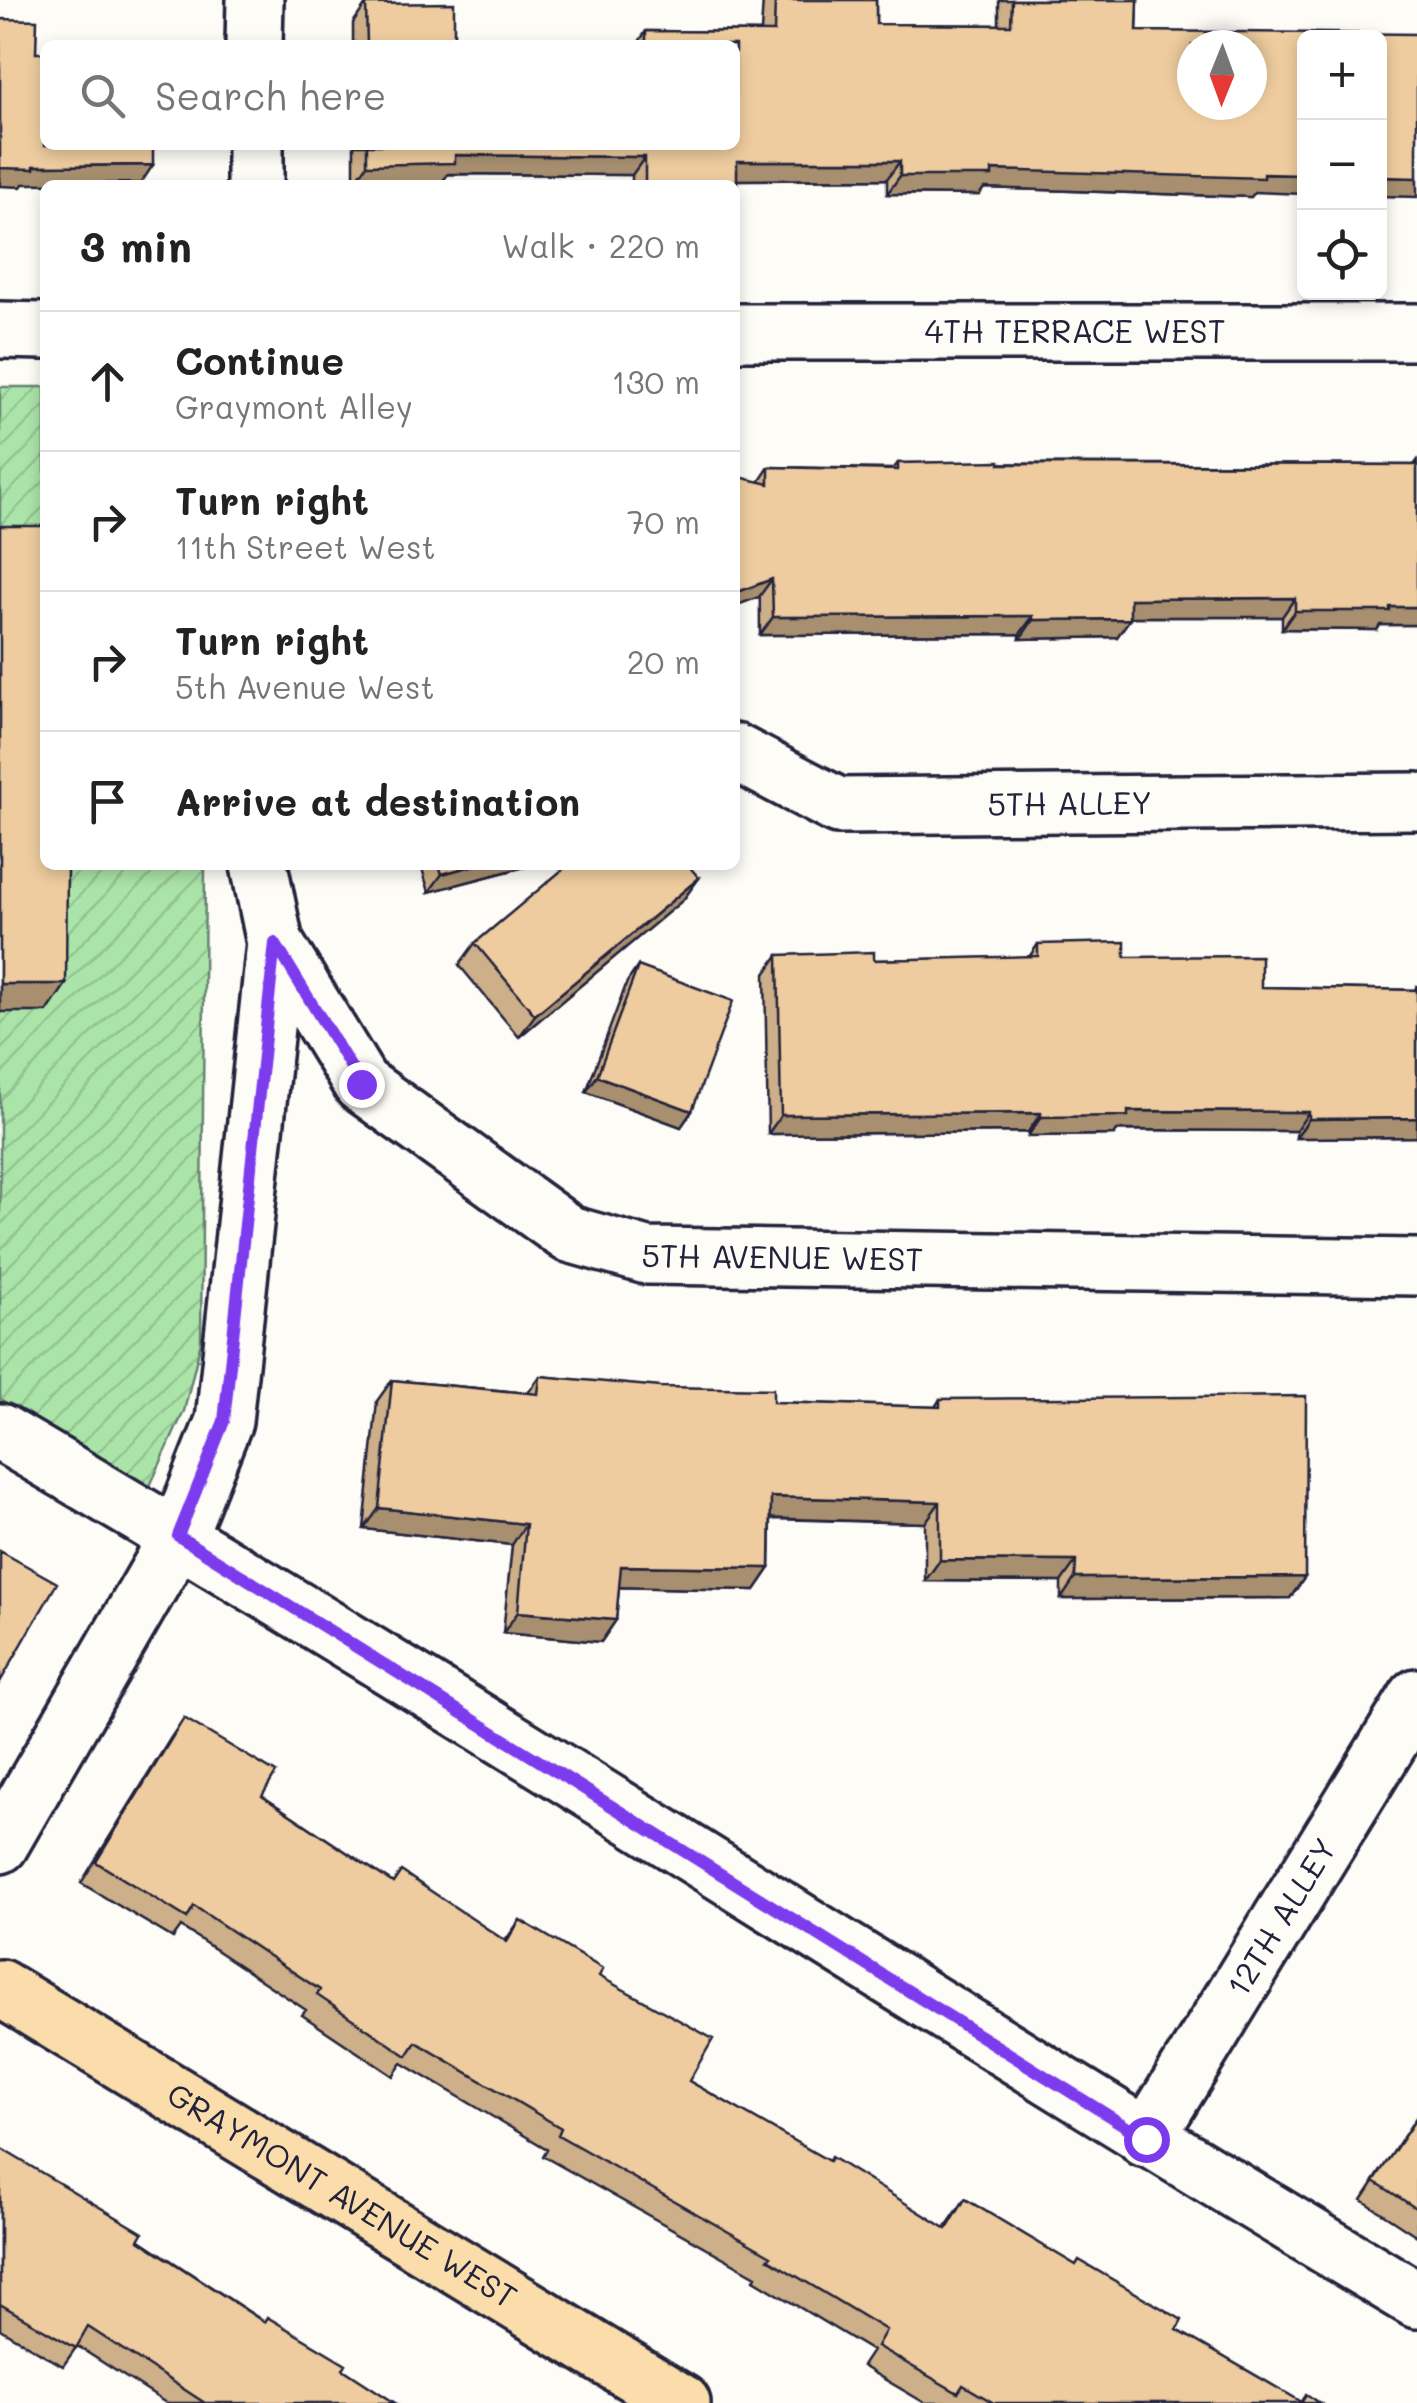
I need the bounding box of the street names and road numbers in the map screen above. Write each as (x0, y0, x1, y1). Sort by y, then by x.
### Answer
street label: 4TH TERRACE WEST (925, 309, 1225, 351)
street label: 5TH ALLEY (987, 780, 1152, 824)
street label: 5TH AVENUE WEST (641, 1233, 924, 1279)
street label: 12TH ALLEY (1216, 1829, 1345, 2003)
street label: GRAYMONT AVENUE WEST (160, 2072, 525, 2317)

